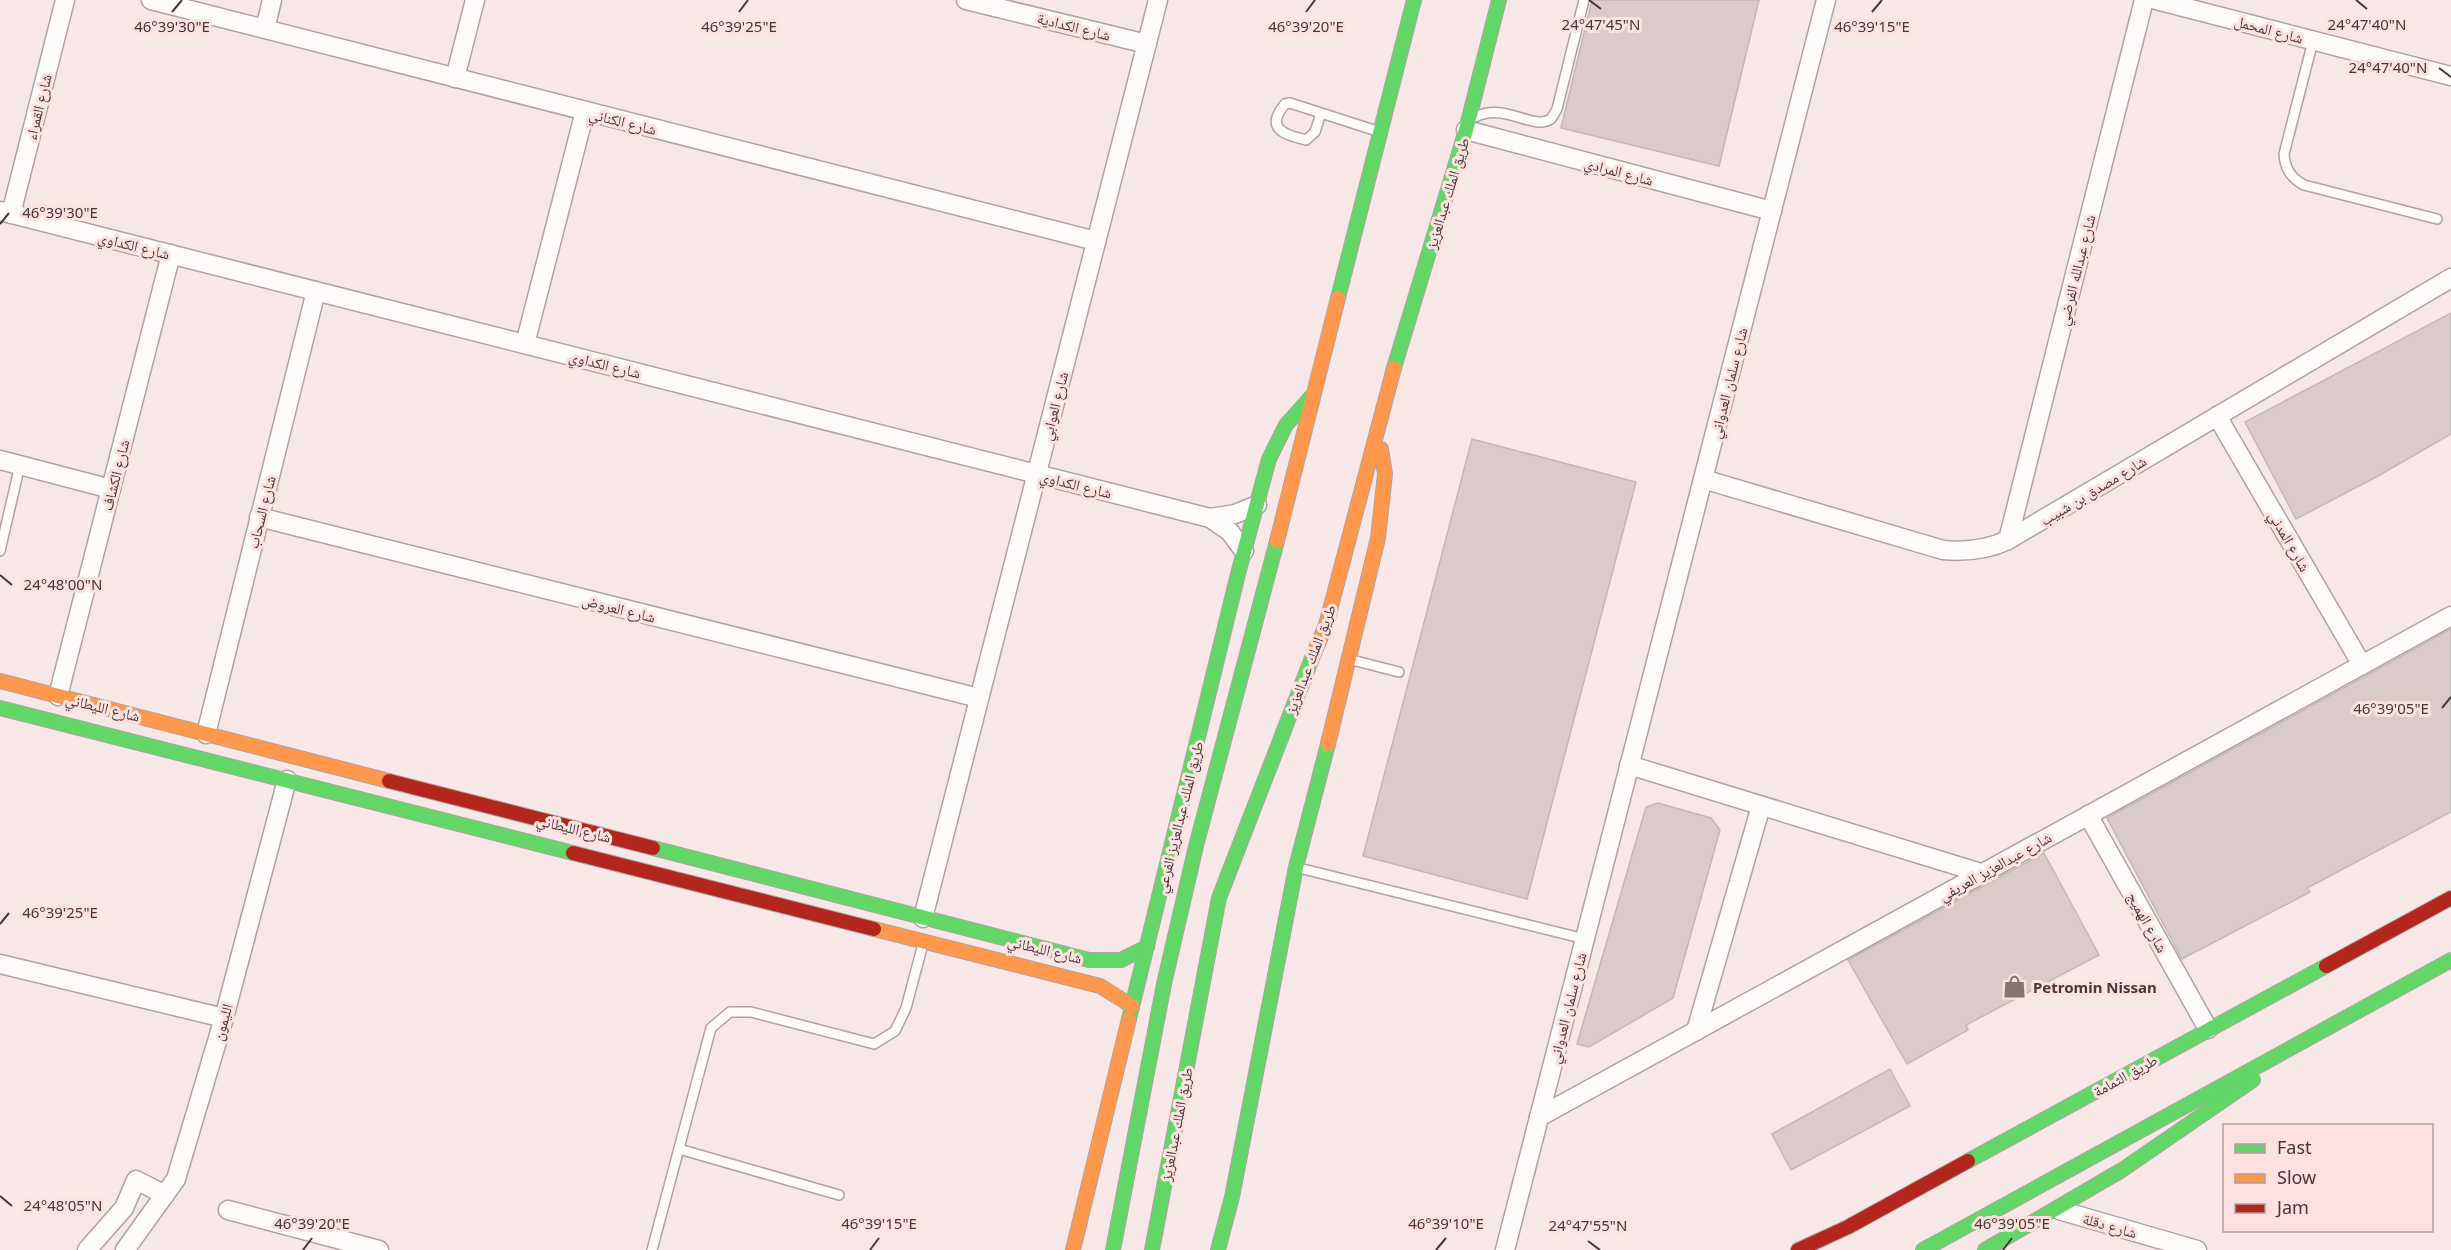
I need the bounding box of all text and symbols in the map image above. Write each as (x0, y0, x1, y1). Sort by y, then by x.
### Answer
street label: شارع الكدادية (1035, 7, 1113, 46)
street label: شارع المحمل (2232, 10, 2306, 49)
text: 24°47'45"N (1562, 14, 1640, 34)
text: 24°47'40"N (2328, 14, 2406, 34)
text: 46°39'30"E (134, 16, 210, 36)
text: 46°39'25"E (701, 16, 777, 36)
text: 46°39'20"E (1268, 16, 1344, 36)
text: 46°39'15"E (1834, 16, 1910, 36)
text: 24°47'40"N (2349, 57, 2427, 77)
street label: شارع القمراء (20, 72, 57, 142)
street label: شارع الكناني (587, 103, 659, 142)
street label: طريق الملك عبدالعزيز (1420, 135, 1474, 252)
street label: شارع المرادي (1582, 152, 1656, 193)
text: 46°39'30"E (22, 202, 98, 222)
street label: شارع عبدالله الفرضي (2053, 212, 2102, 328)
street label: شارع الكداوي (95, 226, 172, 266)
street label: شارع سلمان العدواني (1705, 325, 1754, 441)
street label: شارع الكداوي (566, 345, 643, 385)
street label: شارع العوابي (1036, 369, 1075, 443)
street label: شارع الكشاف (97, 437, 134, 513)
street label: شارع مصدق بن شبيب (2036, 450, 2150, 530)
street label: شارع الكداوي (1037, 465, 1114, 505)
street label: شارع السحاب (242, 473, 281, 551)
street label: شارع المدني (2262, 507, 2315, 576)
text: 24°48'00"N (24, 574, 102, 594)
street label: شارع العروض (580, 589, 658, 628)
street label: طريق الملك عبدالعزيز (1280, 601, 1341, 718)
street label: شارع الليطاني (63, 688, 142, 729)
text: 46°39'05"E (2353, 698, 2429, 718)
street label: طريق الملك عبدالعزيز الفرعي (1150, 739, 1210, 896)
street label: شارع الليطاني (534, 809, 613, 850)
street label: شارع عبدالعزيز العريفي (1935, 827, 2056, 908)
street label: شارع الهميج (2122, 888, 2173, 957)
text: 46°39'25"E (22, 902, 98, 922)
street label: شارع الليطاني (1005, 930, 1084, 971)
street label: شارع سلمان العدواني (1544, 950, 1593, 1066)
shop icon: Petromin Nissan (2002, 974, 2028, 1000)
place label: Petromin Nissan (2033, 977, 2157, 997)
street label: الليمون (207, 1001, 238, 1043)
street label: طريق الثمامة (2089, 1049, 2161, 1102)
street label: طريق الملك عبدالعزيز (1155, 1065, 1198, 1184)
legend (2223, 1124, 2433, 1232)
text: Fast (2277, 1135, 2312, 1159)
text: Slow (2277, 1165, 2316, 1189)
text: 24°48'05"N (24, 1195, 102, 1215)
text: Jam (2275, 1195, 2309, 1219)
street label: شارع دقلة (2080, 1208, 2139, 1243)
text: 46°39'20"E (274, 1213, 350, 1233)
text: 46°39'15"E (841, 1213, 917, 1233)
text: 46°39'10"E (1408, 1213, 1484, 1233)
text: 46°39'05"E (1974, 1213, 2050, 1233)
text: 24°47'55"N (1549, 1215, 1627, 1235)

